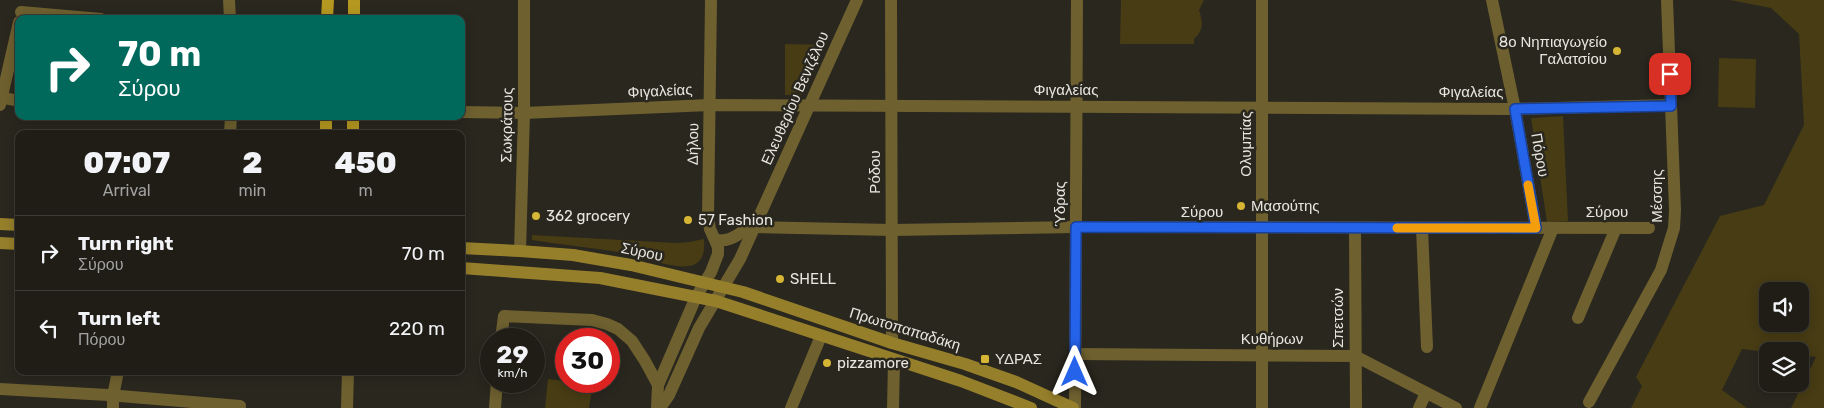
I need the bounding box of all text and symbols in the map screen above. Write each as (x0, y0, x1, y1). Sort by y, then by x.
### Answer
street label: Ελευθερίου Βενιζέλου (757, 28, 833, 168)
text: 70 m (118, 33, 201, 75)
place label: 8ο Νηπιαγωγείο Γαλατσίου (1499, 33, 1607, 68)
icon: right (35, 35, 100, 100)
marker: 8ο Νηπιαγωγείο Γαλατσίου (1611, 45, 1623, 57)
pin (1649, 53, 1691, 95)
icon: arrive (1656, 60, 1684, 88)
text: Σύρου (118, 75, 180, 102)
street label: Φιγαλείας (627, 80, 693, 102)
street label: Φιγαλείας (1034, 81, 1098, 99)
street label: Φιγαλείας (1439, 83, 1503, 101)
street label: Σωκράτους (497, 87, 517, 163)
street label: Ολυμπίας (1237, 111, 1255, 177)
street label: Δήλου (684, 123, 702, 165)
street label: Πόρου (1527, 132, 1553, 178)
text: 07:07 (83, 145, 170, 181)
text: 2 (242, 145, 263, 181)
text: 450 (335, 145, 397, 181)
street label: Ρόδου (866, 150, 884, 194)
street label: Μέσσης (1648, 169, 1666, 223)
text: Arrival (103, 181, 151, 200)
text: min (239, 181, 266, 200)
text: m (359, 181, 373, 200)
street label: Ύδρας (1051, 181, 1069, 227)
place label: Μασούτης (1251, 197, 1319, 215)
marker: Μασούτης (1235, 200, 1247, 212)
street label: Σύρου (1181, 203, 1223, 221)
street label: Σύρου (1586, 203, 1628, 221)
place label: 362 grocery (546, 207, 630, 225)
marker: 362 grocery (530, 210, 542, 222)
place label: 57 Fashion (698, 211, 773, 229)
marker: 57 Fashion (682, 214, 694, 226)
text: Turn right (78, 232, 173, 255)
icon: right (35, 239, 63, 267)
street label: Σύρου (619, 239, 665, 265)
text: 70 m (402, 242, 445, 265)
text: Σύρου (78, 255, 123, 274)
place label: SHELL (790, 270, 837, 288)
marker: SHELL (774, 273, 786, 285)
map controls (1759, 282, 1809, 392)
button: sound (1759, 282, 1809, 332)
street label: Σπετσών (1329, 288, 1347, 348)
street label: Πρωτοπαπαδάκη (847, 304, 963, 354)
text: Turn left (78, 307, 160, 330)
icon: left (35, 314, 63, 342)
text: 220 m (389, 317, 445, 340)
speed limit sign: 30 (555, 328, 620, 393)
text: Πόρου (78, 330, 125, 349)
street label: Κυθήρων (1241, 330, 1303, 348)
text: 29 (496, 340, 529, 369)
button: layers (1759, 342, 1809, 392)
position arrow (1048, 345, 1100, 397)
place label: ΥΔΡΑΣ (995, 350, 1042, 368)
marker: ΥΔΡΑΣ (979, 353, 991, 365)
place label: pizzamore (837, 354, 909, 372)
marker: pizzamore (821, 357, 833, 369)
text: km/h (498, 366, 527, 380)

